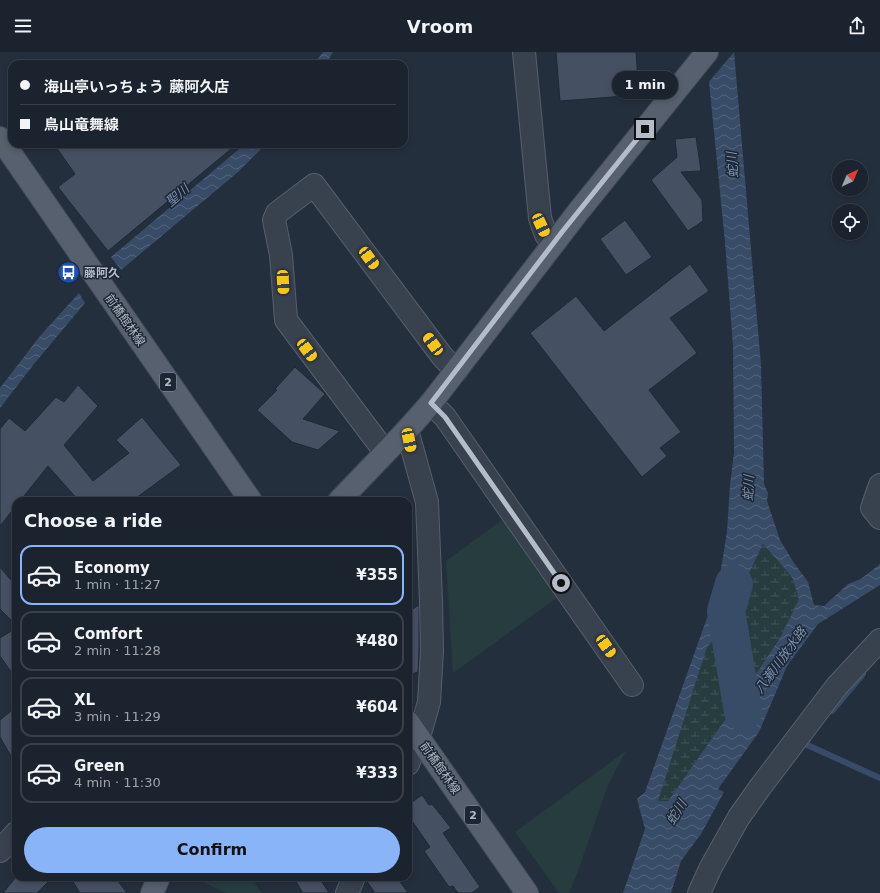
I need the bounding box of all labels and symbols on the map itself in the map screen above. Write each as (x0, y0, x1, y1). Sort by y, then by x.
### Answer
callout: 1 min (612, 71, 678, 99)
route end (636, 120, 654, 138)
water label: 蛇川 (724, 149, 741, 179)
north arrow (832, 160, 868, 196)
water label: 聖川 (163, 180, 194, 210)
car (530, 212, 552, 238)
car (357, 245, 381, 271)
bus stop icon: 藤阿久 (56, 260, 82, 286)
place label: 藤阿久 (84, 266, 120, 280)
car (276, 270, 290, 294)
street label: 前橋館林線 (102, 291, 148, 349)
car (421, 331, 445, 357)
car (295, 337, 319, 363)
road number: 2 (160, 373, 176, 391)
car (401, 427, 417, 453)
water label: 蛇川 (741, 473, 757, 501)
route start (552, 574, 570, 592)
water label: 八瀬川放水路 (751, 624, 810, 696)
car (594, 633, 618, 659)
street label: 前橋館林線 (417, 739, 463, 797)
water label: 蛇川 (663, 796, 691, 827)
road number: 2 (465, 806, 481, 824)

